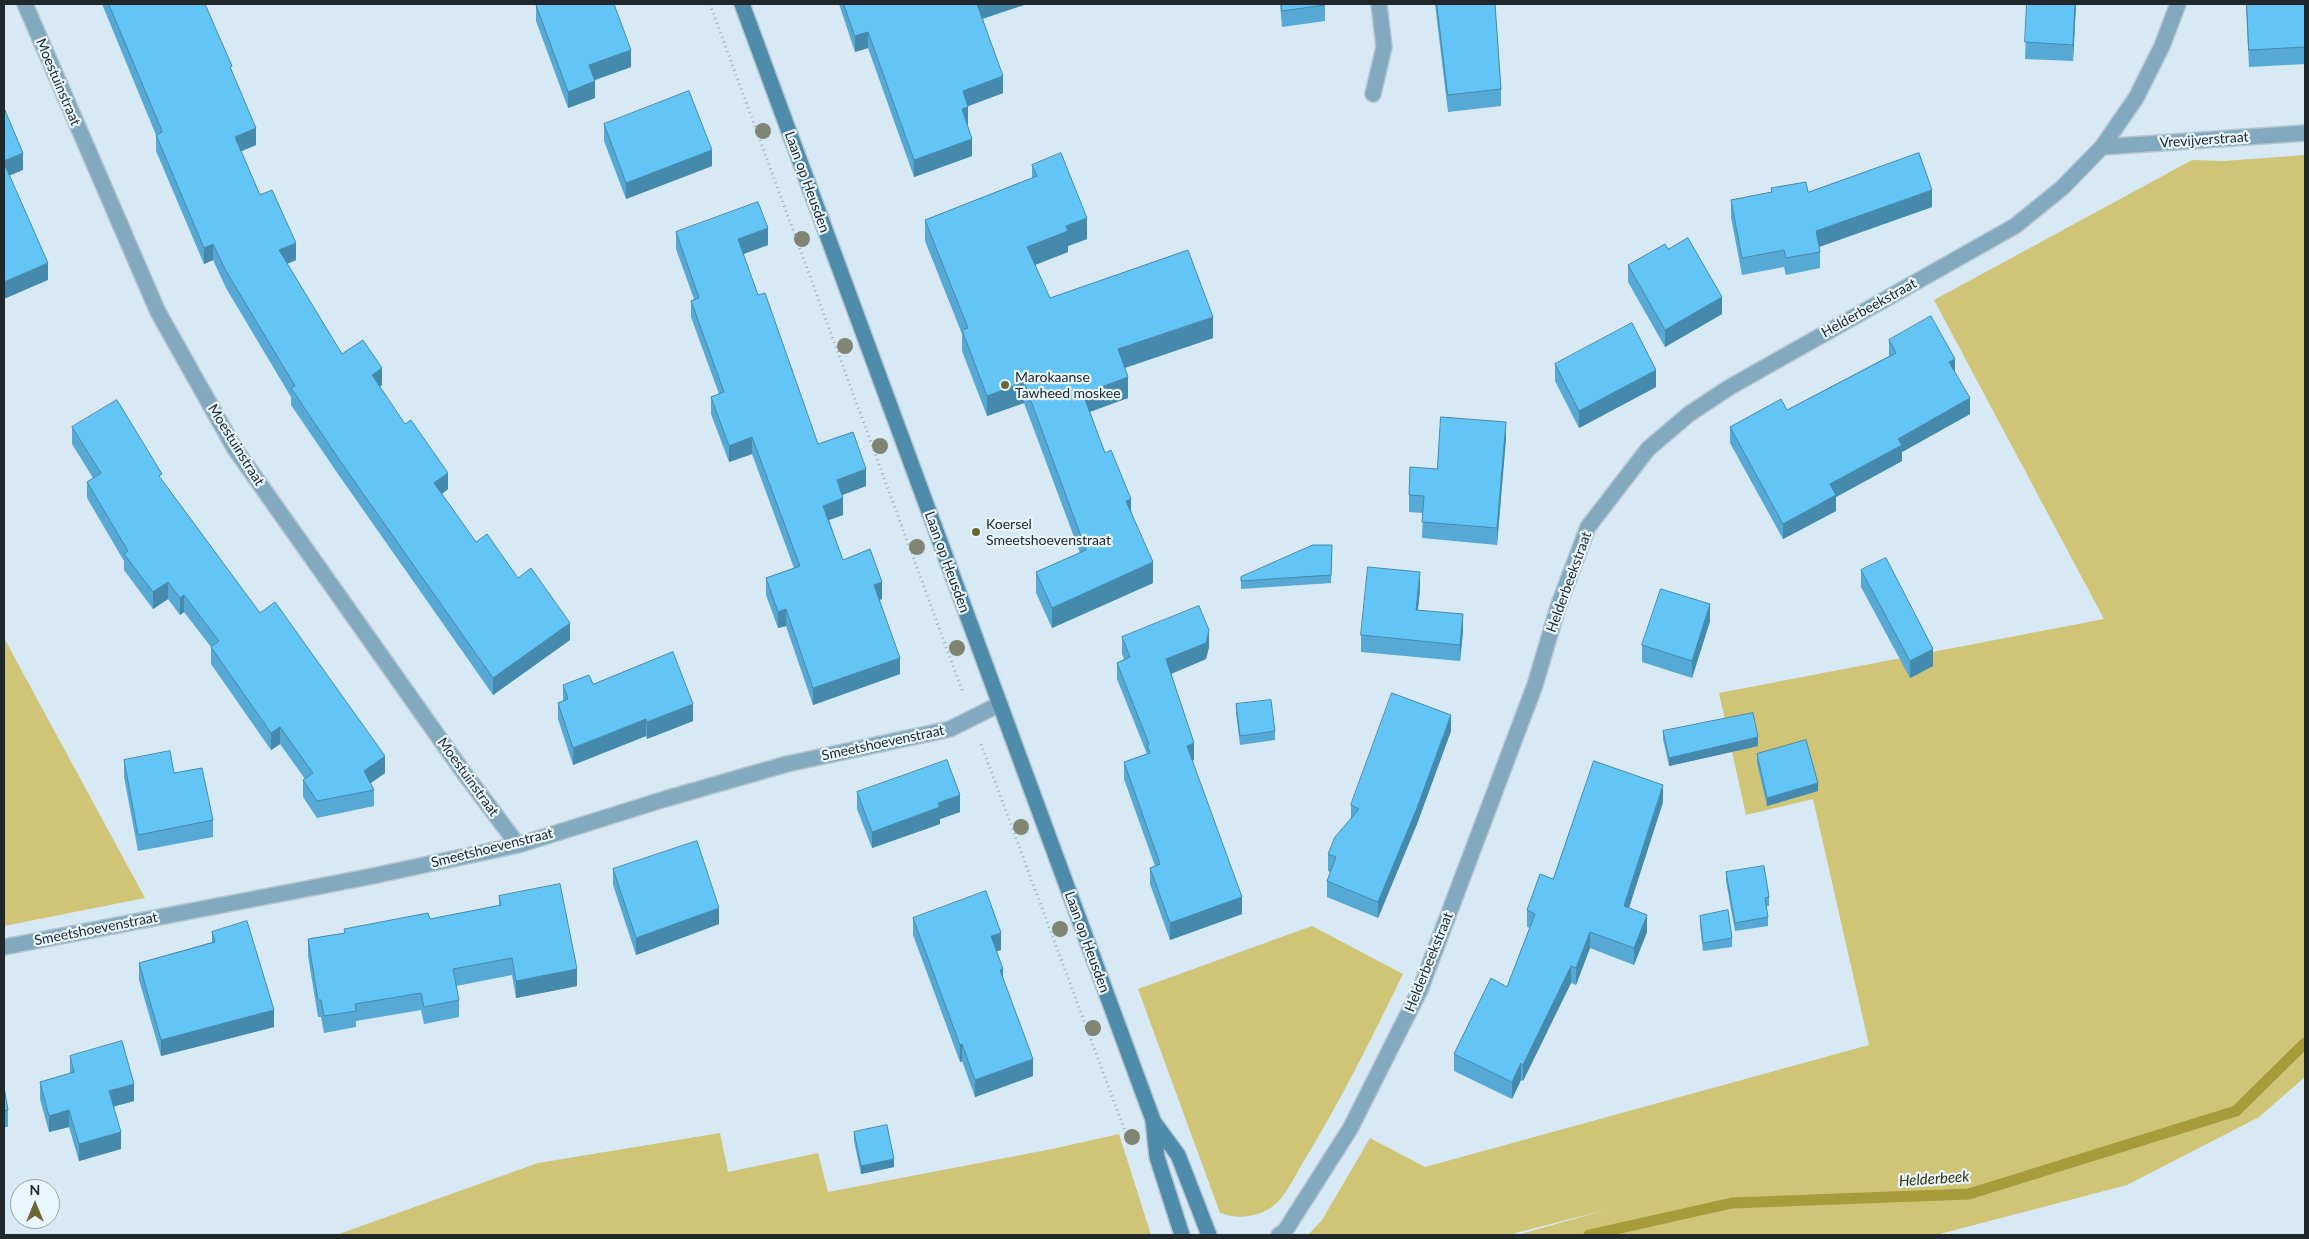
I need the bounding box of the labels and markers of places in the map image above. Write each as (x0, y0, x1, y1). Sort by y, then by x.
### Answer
place label: Marokaanse Tawheed moskee (1015, 369, 1121, 402)
marker: Marokaanse Tawheed moskee (999, 379, 1011, 391)
place label: Koersel Smeetshoevenstraat (986, 516, 1111, 548)
marker: Koersel Smeetshoevenstraat (970, 526, 982, 538)

